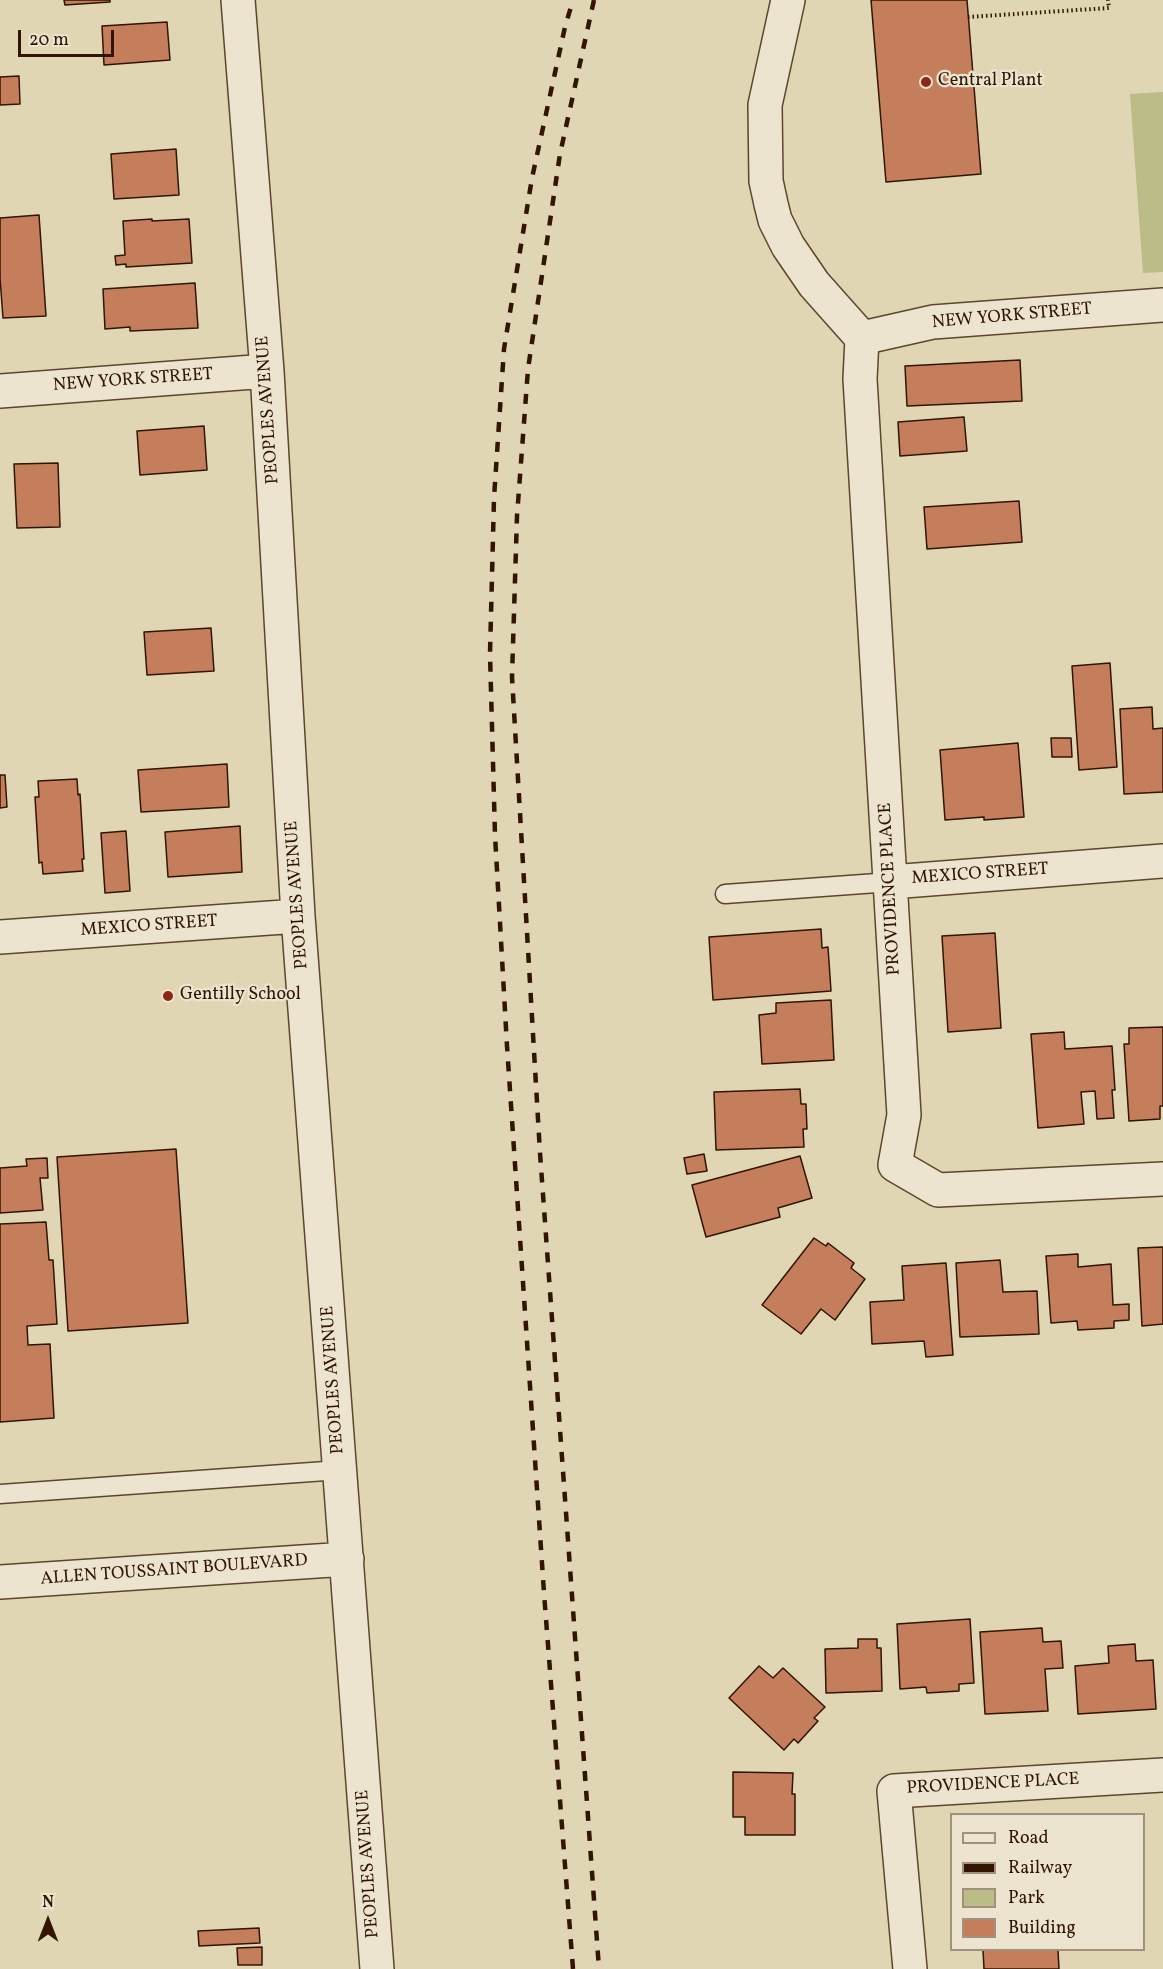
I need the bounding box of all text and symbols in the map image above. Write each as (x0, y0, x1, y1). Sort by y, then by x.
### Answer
scale bar (21, 18, 117, 56)
text: 20 m (29, 28, 69, 53)
place label: Central Plant (938, 71, 1043, 93)
marker: Central Plant (919, 75, 933, 89)
street label: NEW YORK STREET (931, 299, 1093, 335)
street label: PEOPLES AVENUE (253, 335, 285, 485)
street label: NEW YORK STREET (52, 365, 214, 397)
street label: PROVIDENCE PLACE (876, 802, 906, 976)
street label: PEOPLES AVENUE (282, 820, 314, 970)
street label: MEXICO STREET (911, 859, 1049, 891)
street label: MEXICO STREET (80, 911, 218, 943)
place label: Gentilly School (180, 985, 301, 1007)
marker: Gentilly School (161, 989, 175, 1003)
street label: PEOPLES AVENUE (318, 1305, 350, 1455)
street label: ALLEN TOUSSAINT BOULEVARD (40, 1551, 308, 1591)
street label: PROVIDENCE PLACE (906, 1770, 1080, 1800)
street label: PEOPLES AVENUE (353, 1789, 385, 1939)
legend (950, 1813, 1145, 1951)
text: Road (1008, 1826, 1049, 1851)
text: Railway (1008, 1856, 1072, 1881)
text: Park (1008, 1886, 1045, 1911)
north arrow (18, 1891, 78, 1951)
text: N (42, 1892, 54, 1914)
text: Building (1008, 1916, 1076, 1941)

